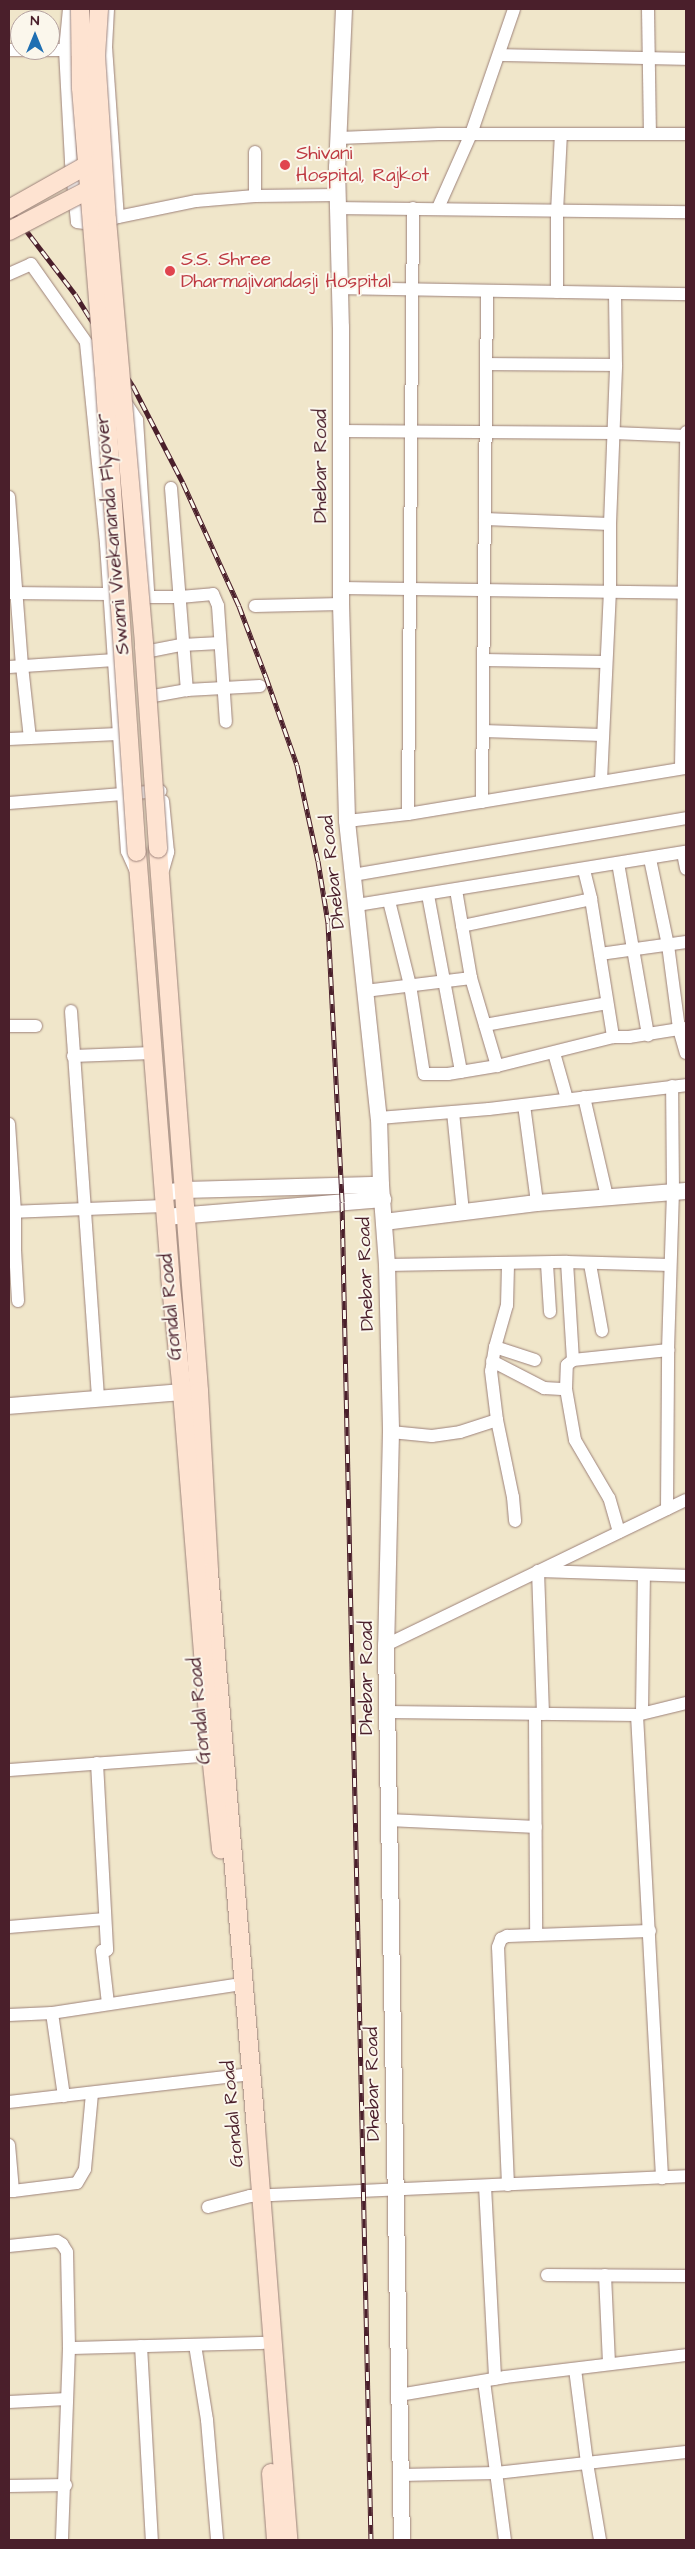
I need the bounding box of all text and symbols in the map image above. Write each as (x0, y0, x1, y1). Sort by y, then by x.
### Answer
north arrow (10, 10, 60, 60)
text: N (31, 11, 39, 31)
place label: Shivani Hospital, Rajkot (296, 143, 429, 187)
marker: Shivani Hospital, Rajkot (278, 158, 292, 172)
place label: S.S. Shree Dharmajivandasji Hospital (181, 249, 391, 293)
marker: S.S. Shree Dharmajivandasji Hospital (163, 264, 177, 278)
street label: Dhebar Road (310, 409, 332, 523)
street label: Swami Vivekananda Flyover (91, 412, 135, 656)
street label: Dhebar Road (316, 814, 350, 930)
street label: Dhebar Road (353, 1217, 379, 1331)
street label: Gondal Road (155, 1253, 187, 1361)
street label: Dhebar Road (356, 1621, 378, 1735)
street label: Gondal Road (184, 1657, 216, 1765)
street label: Dhebar Road (361, 2027, 385, 2141)
street label: Gondal Road (217, 2060, 249, 2168)

